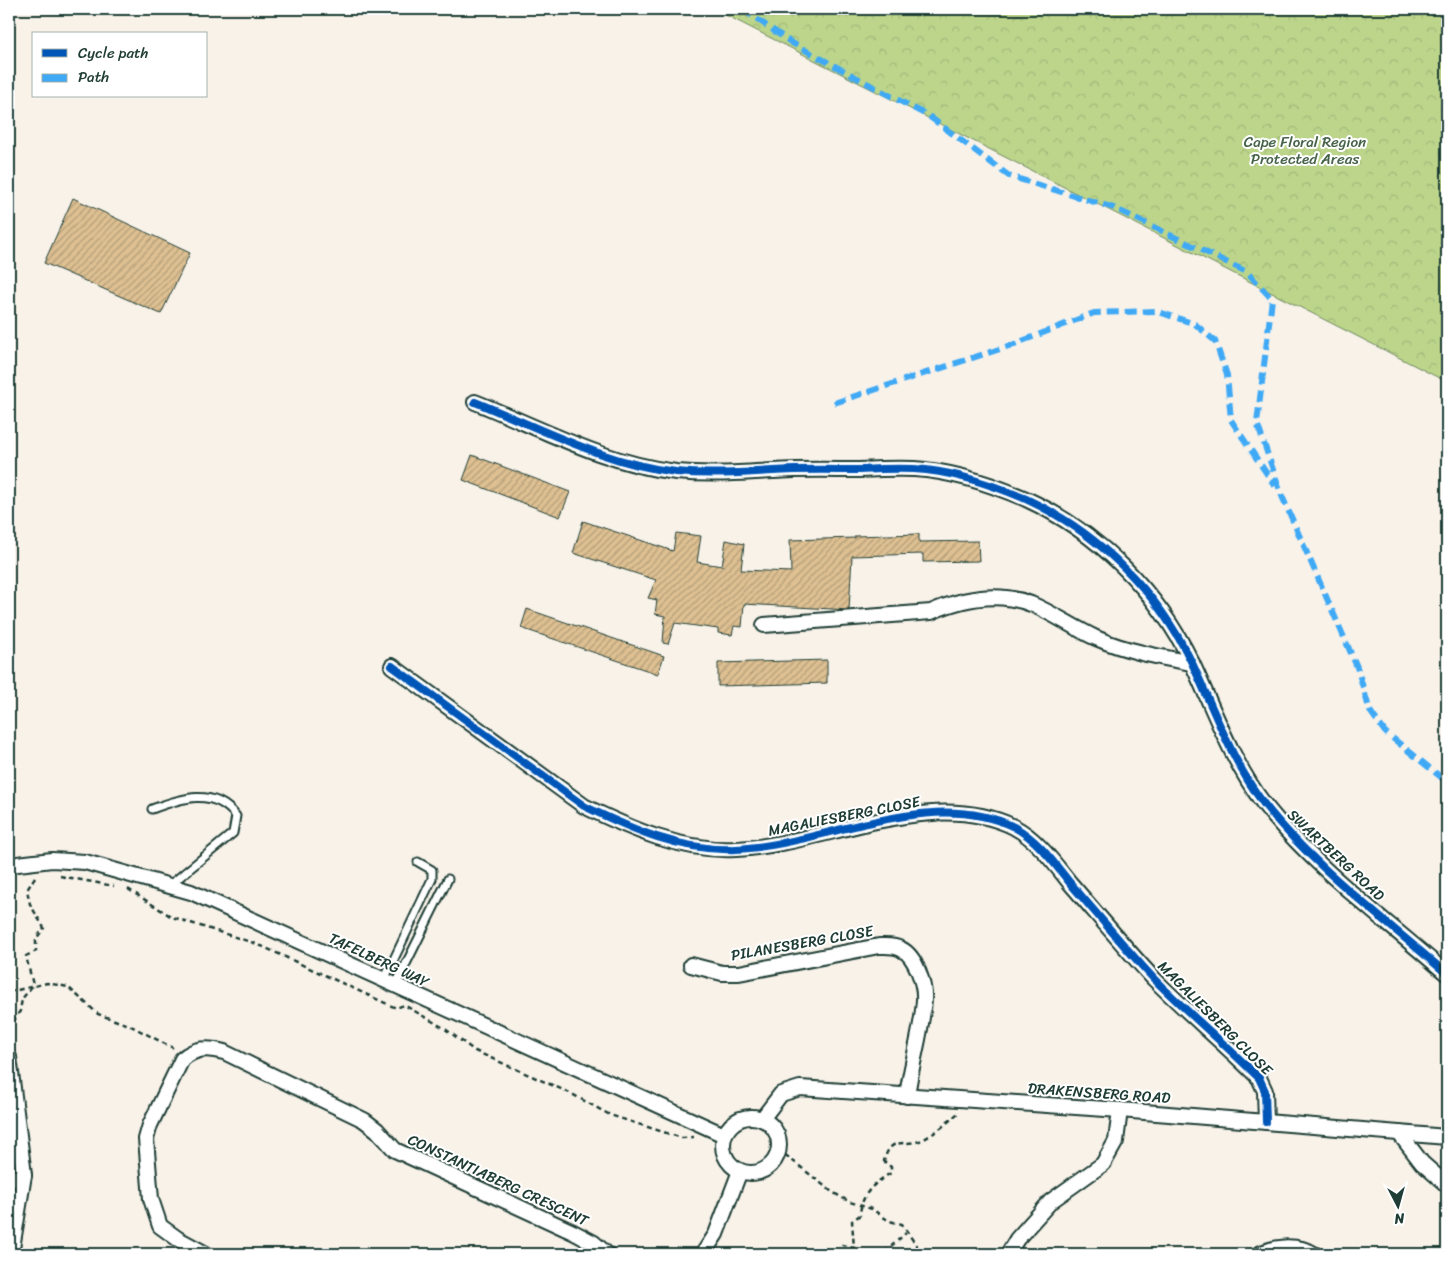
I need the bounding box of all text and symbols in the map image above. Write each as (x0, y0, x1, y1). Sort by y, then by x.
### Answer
legend (32, 32, 208, 98)
text: Cycle path (78, 40, 149, 66)
text: Path (78, 64, 109, 90)
park label: Cape Floral Region Protected Areas (1244, 129, 1366, 172)
street label: MAGALIESBERG CLOSE (766, 788, 924, 843)
street label: SWARTBERG ROAD (1281, 803, 1391, 908)
street label: PILANESBERG CLOSE (729, 917, 877, 968)
street label: TAFELBERG WAY (324, 925, 434, 995)
street label: MAGALIESBERG CLOSE (1151, 954, 1280, 1083)
street label: DRAKENSBERG ROAD (1027, 1075, 1171, 1111)
street label: CONSTANTIABERG CRESCENT (403, 1127, 594, 1234)
north arrow (1374, 1180, 1424, 1230)
text: N (1393, 1205, 1406, 1231)

